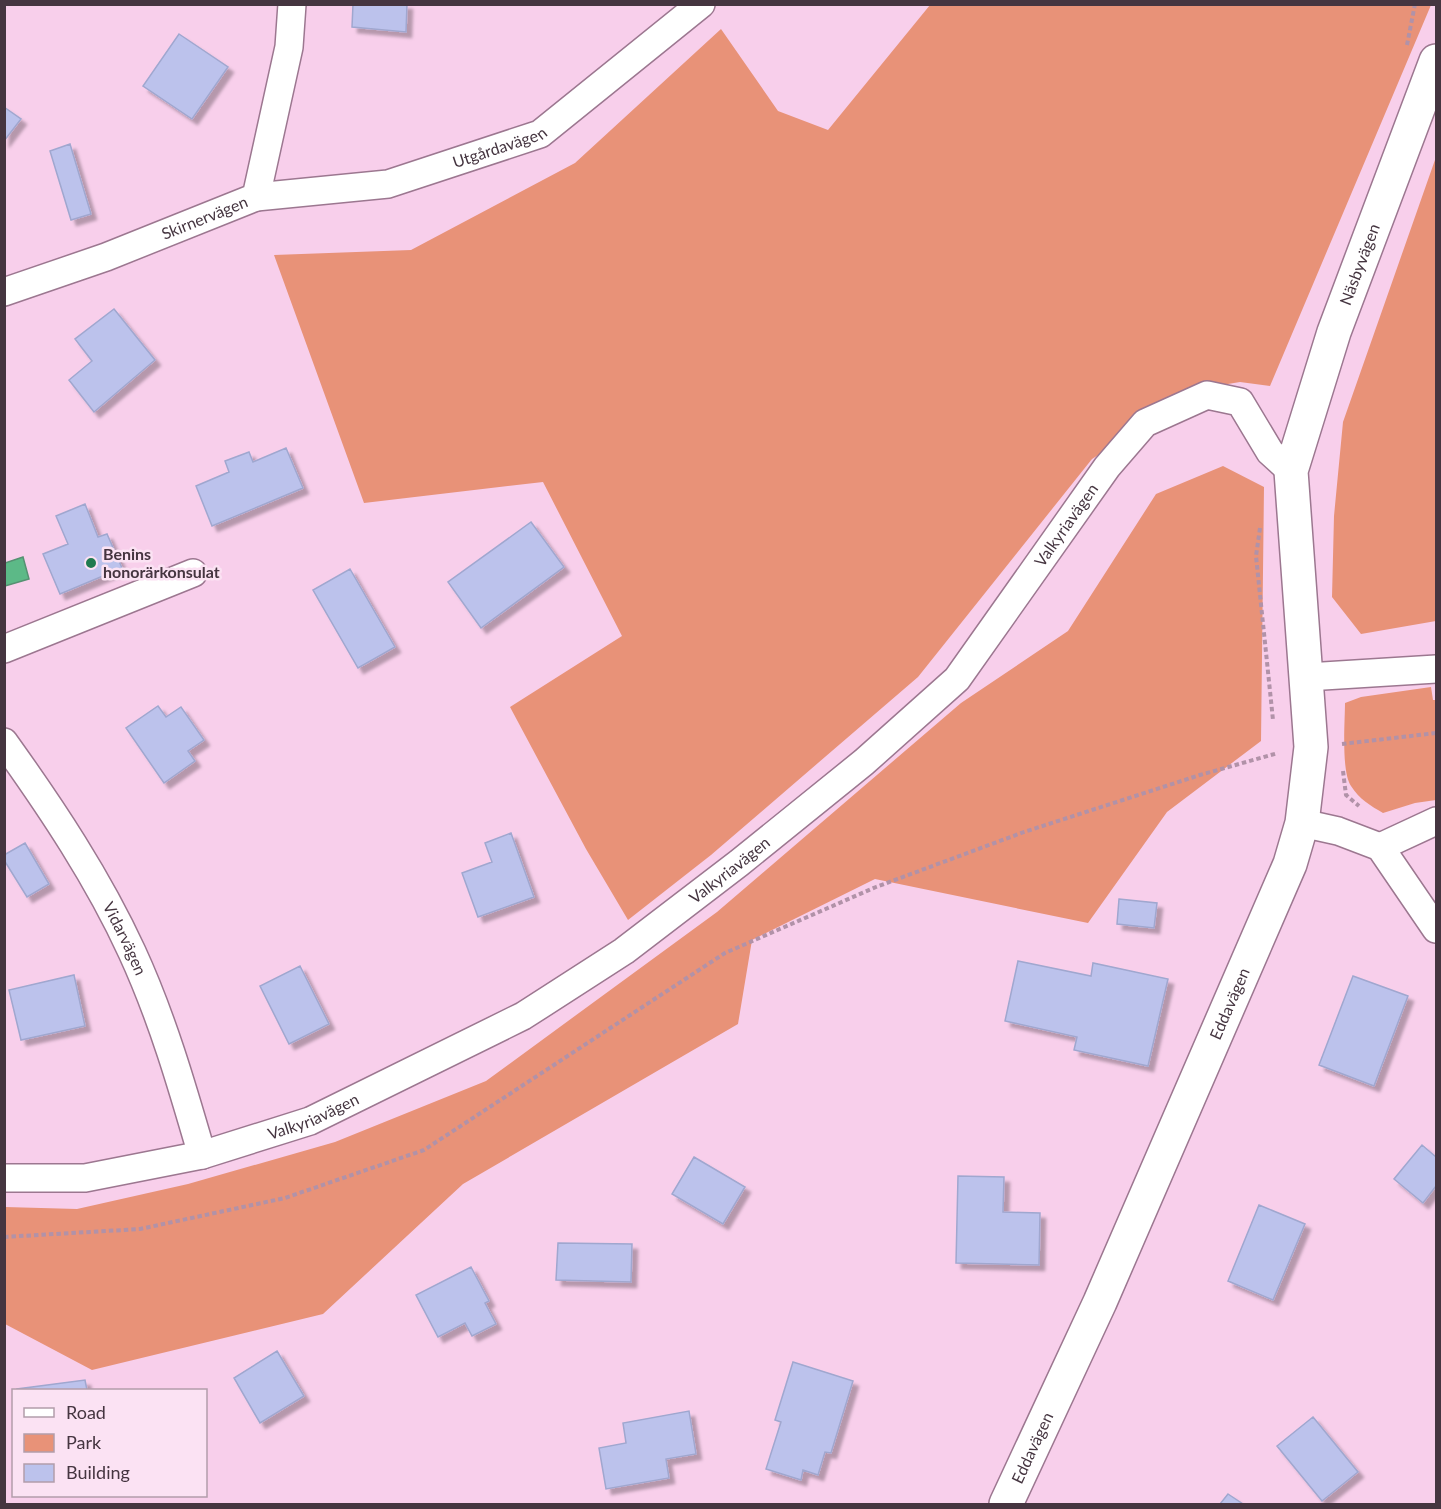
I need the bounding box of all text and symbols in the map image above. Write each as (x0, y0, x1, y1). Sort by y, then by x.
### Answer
street label: Utgårdavägen (450, 122, 550, 171)
street label: Skirnervägen (159, 191, 250, 243)
street label: Näsbyvägen (1335, 221, 1383, 308)
street label: Valkyriavägen (1030, 480, 1101, 570)
place label: Benins honorärkonsulat (103, 544, 220, 581)
marker: Benins honorärkonsulat (84, 556, 98, 570)
street label: Valkyriavägen (685, 832, 773, 907)
street label: Vidarvägen (100, 898, 151, 978)
street label: Eddavägen (1205, 965, 1253, 1042)
street label: Valkyriavägen (265, 1089, 361, 1143)
legend (12, 1389, 207, 1497)
text: Road (66, 1401, 106, 1423)
street label: Eddavägen (1007, 1409, 1056, 1486)
text: Park (66, 1431, 102, 1453)
text: Building (66, 1461, 130, 1483)

